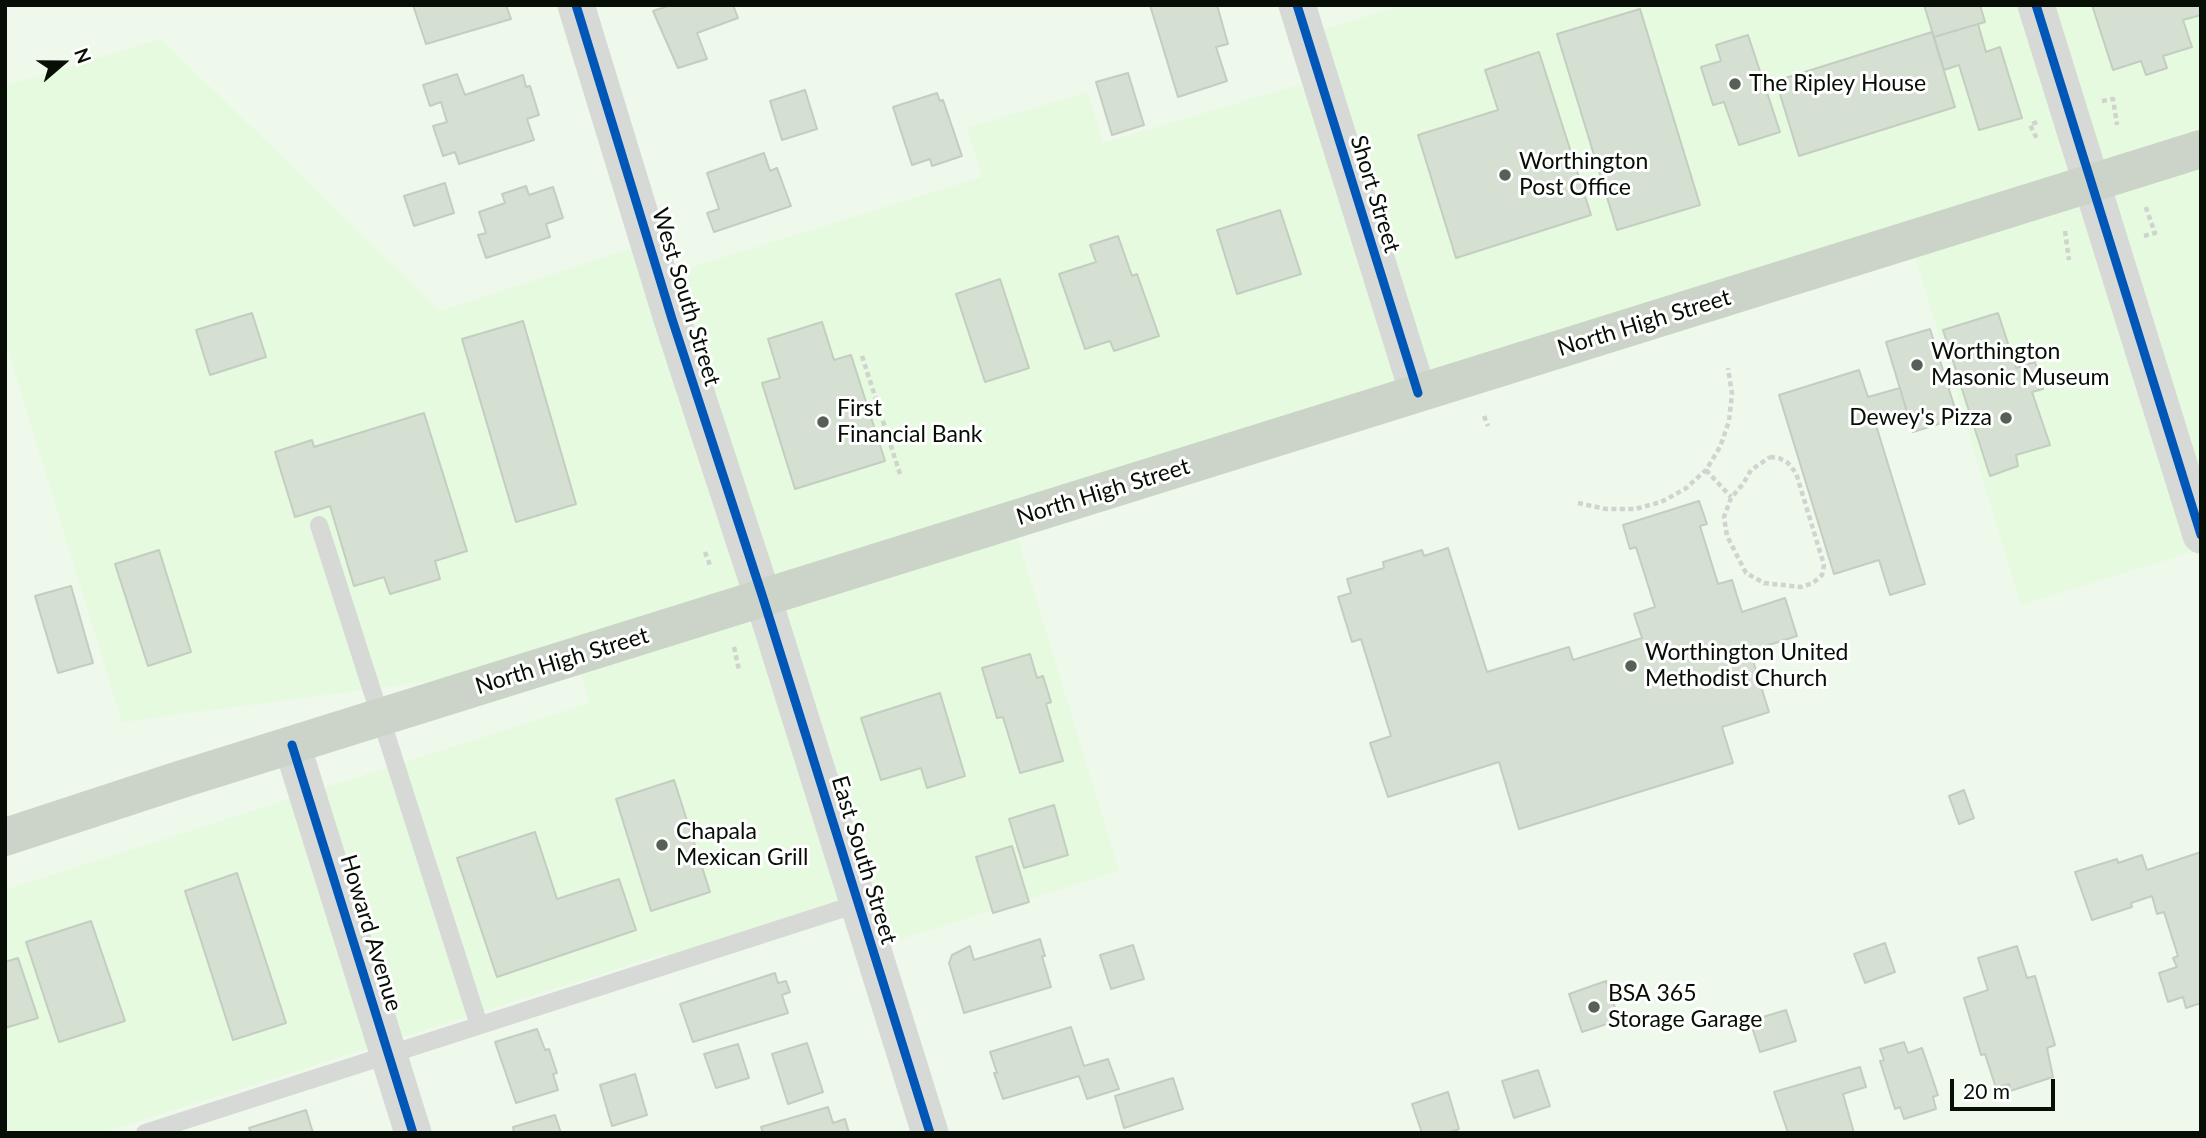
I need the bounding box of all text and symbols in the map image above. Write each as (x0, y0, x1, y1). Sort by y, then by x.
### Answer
north arrow (28, 28, 98, 98)
text: N (70, 45, 97, 66)
place label: The Ripley House (1749, 70, 1926, 98)
marker: The Ripley House (1727, 76, 1743, 92)
street label: Short Street (1344, 132, 1406, 256)
place label: Worthington Post Office (1519, 148, 1648, 202)
marker: Worthington Post Office (1497, 167, 1513, 183)
street label: West South Street (646, 205, 726, 389)
street label: North High Street (1554, 284, 1734, 362)
place label: Worthington Masonic Museum (1931, 338, 2109, 392)
marker: Worthington Masonic Museum (1909, 357, 1925, 373)
place label: First Financial Bank (837, 395, 982, 449)
place label: Dewey's Pizza (1849, 404, 1992, 432)
marker: Dewey's Pizza (1998, 410, 2014, 426)
marker: First Financial Bank (815, 414, 831, 430)
street label: North High Street (1013, 453, 1193, 531)
street label: North High Street (472, 622, 652, 700)
place label: Worthington United Methodist Church (1645, 639, 1848, 693)
marker: Worthington United Methodist Church (1623, 658, 1639, 674)
street label: East South Street (825, 773, 903, 947)
place label: Chapala Mexican Grill (676, 818, 808, 872)
marker: Chapala Mexican Grill (654, 837, 670, 853)
street label: Howard Avenue (334, 851, 408, 1015)
place label: BSA 365 Storage Garage (1608, 980, 1762, 1034)
marker: BSA 365 Storage Garage (1586, 999, 1602, 1015)
scale bar (1954, 1064, 2059, 1108)
text: 20 m (1963, 1078, 2010, 1103)

